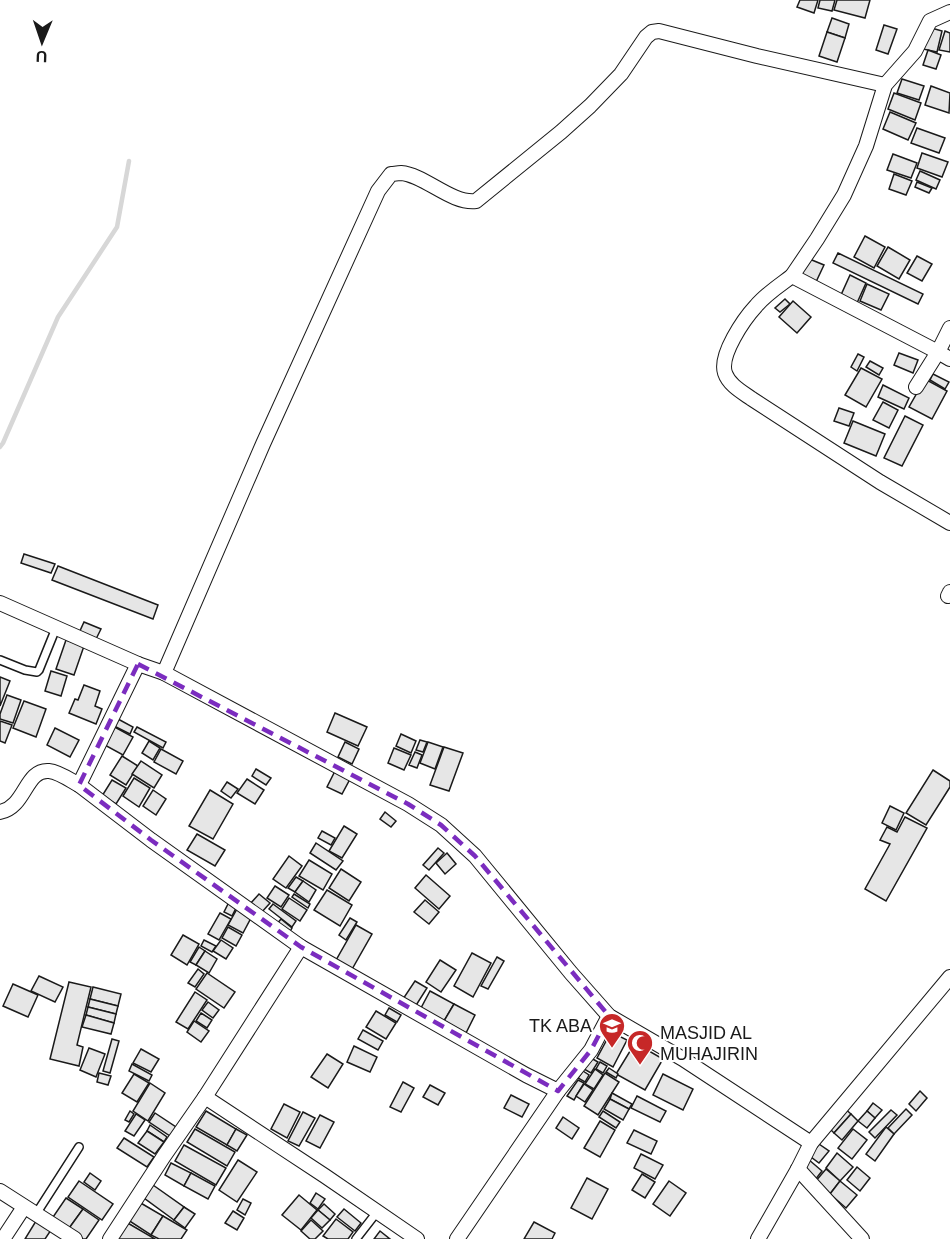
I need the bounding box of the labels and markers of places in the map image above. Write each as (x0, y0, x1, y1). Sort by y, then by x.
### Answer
school or university icon: TK ABA (597, 1011, 627, 1049)
place label: TK ABA (529, 1016, 592, 1036)
place label: MASJID AL MUHAJIRIN (660, 1023, 758, 1064)
mosque icon: MASJID AL MUHAJIRIN (625, 1028, 655, 1066)

